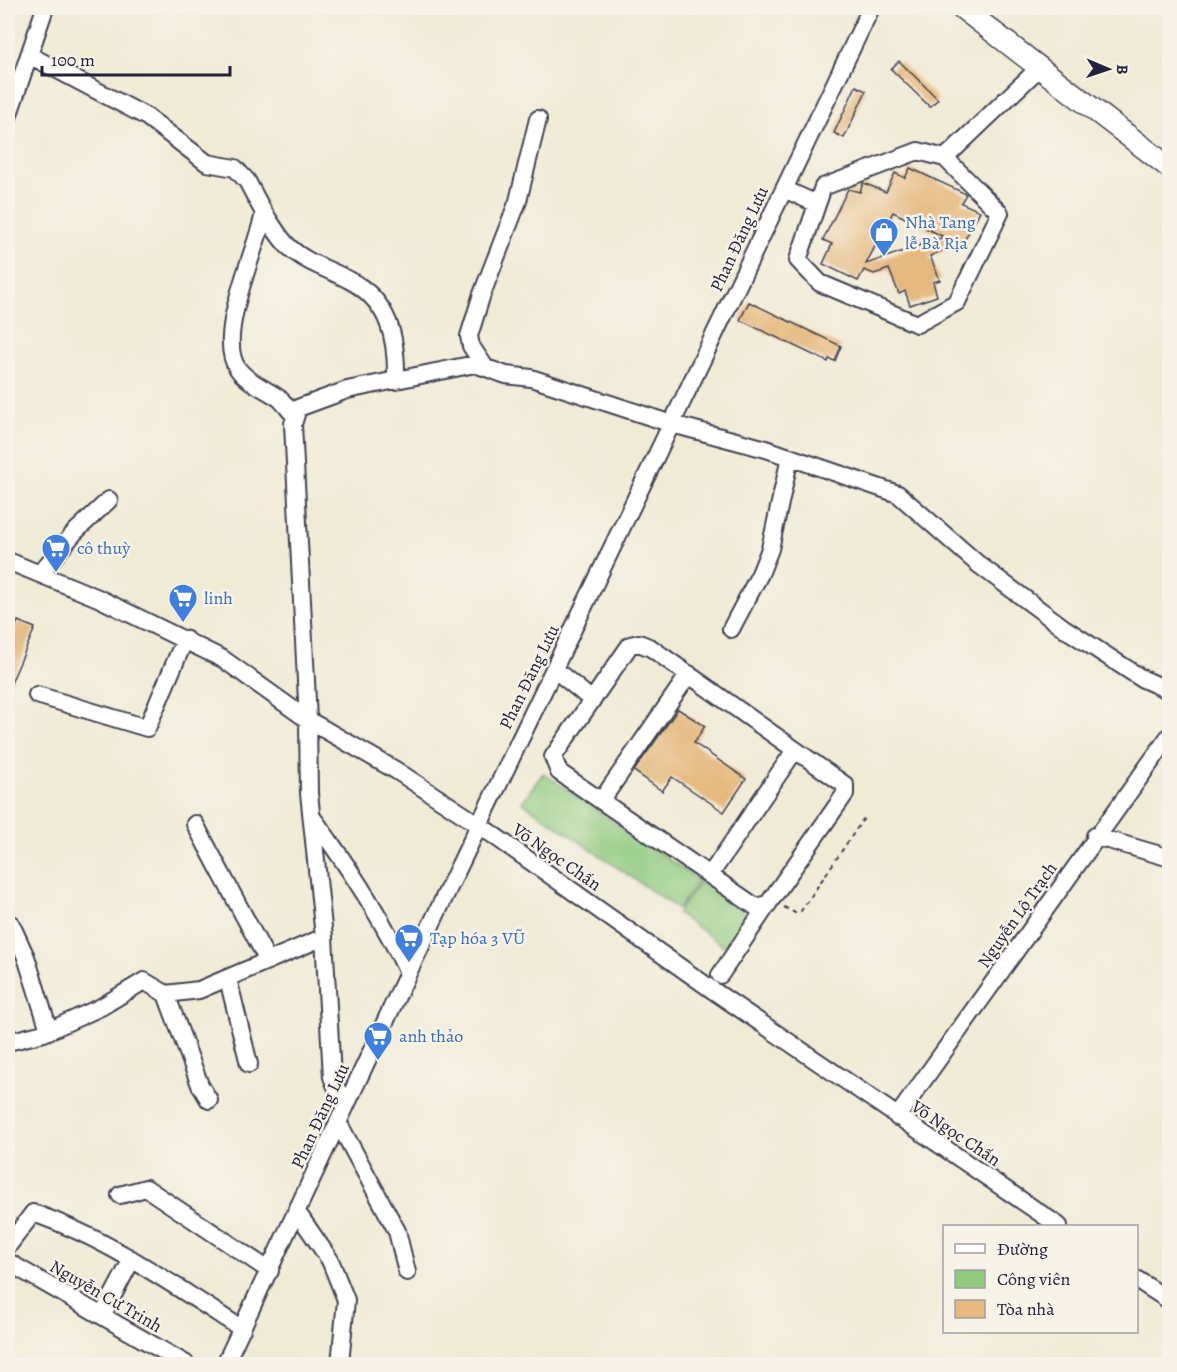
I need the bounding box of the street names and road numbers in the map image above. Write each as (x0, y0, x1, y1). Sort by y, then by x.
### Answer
street label: Phan Đăng Lưu (704, 182, 774, 296)
street label: Phan Đăng Lưu (493, 620, 565, 733)
street label: Võ Ngọc Chấn (507, 817, 606, 896)
street label: Nguyễn Lộ Trạch (972, 857, 1063, 973)
street label: Phan Đăng Lưu (285, 1059, 355, 1173)
street label: Võ Ngọc Chấn (906, 1094, 1006, 1172)
street label: Nguyễn Cư Trinh (45, 1254, 167, 1338)

